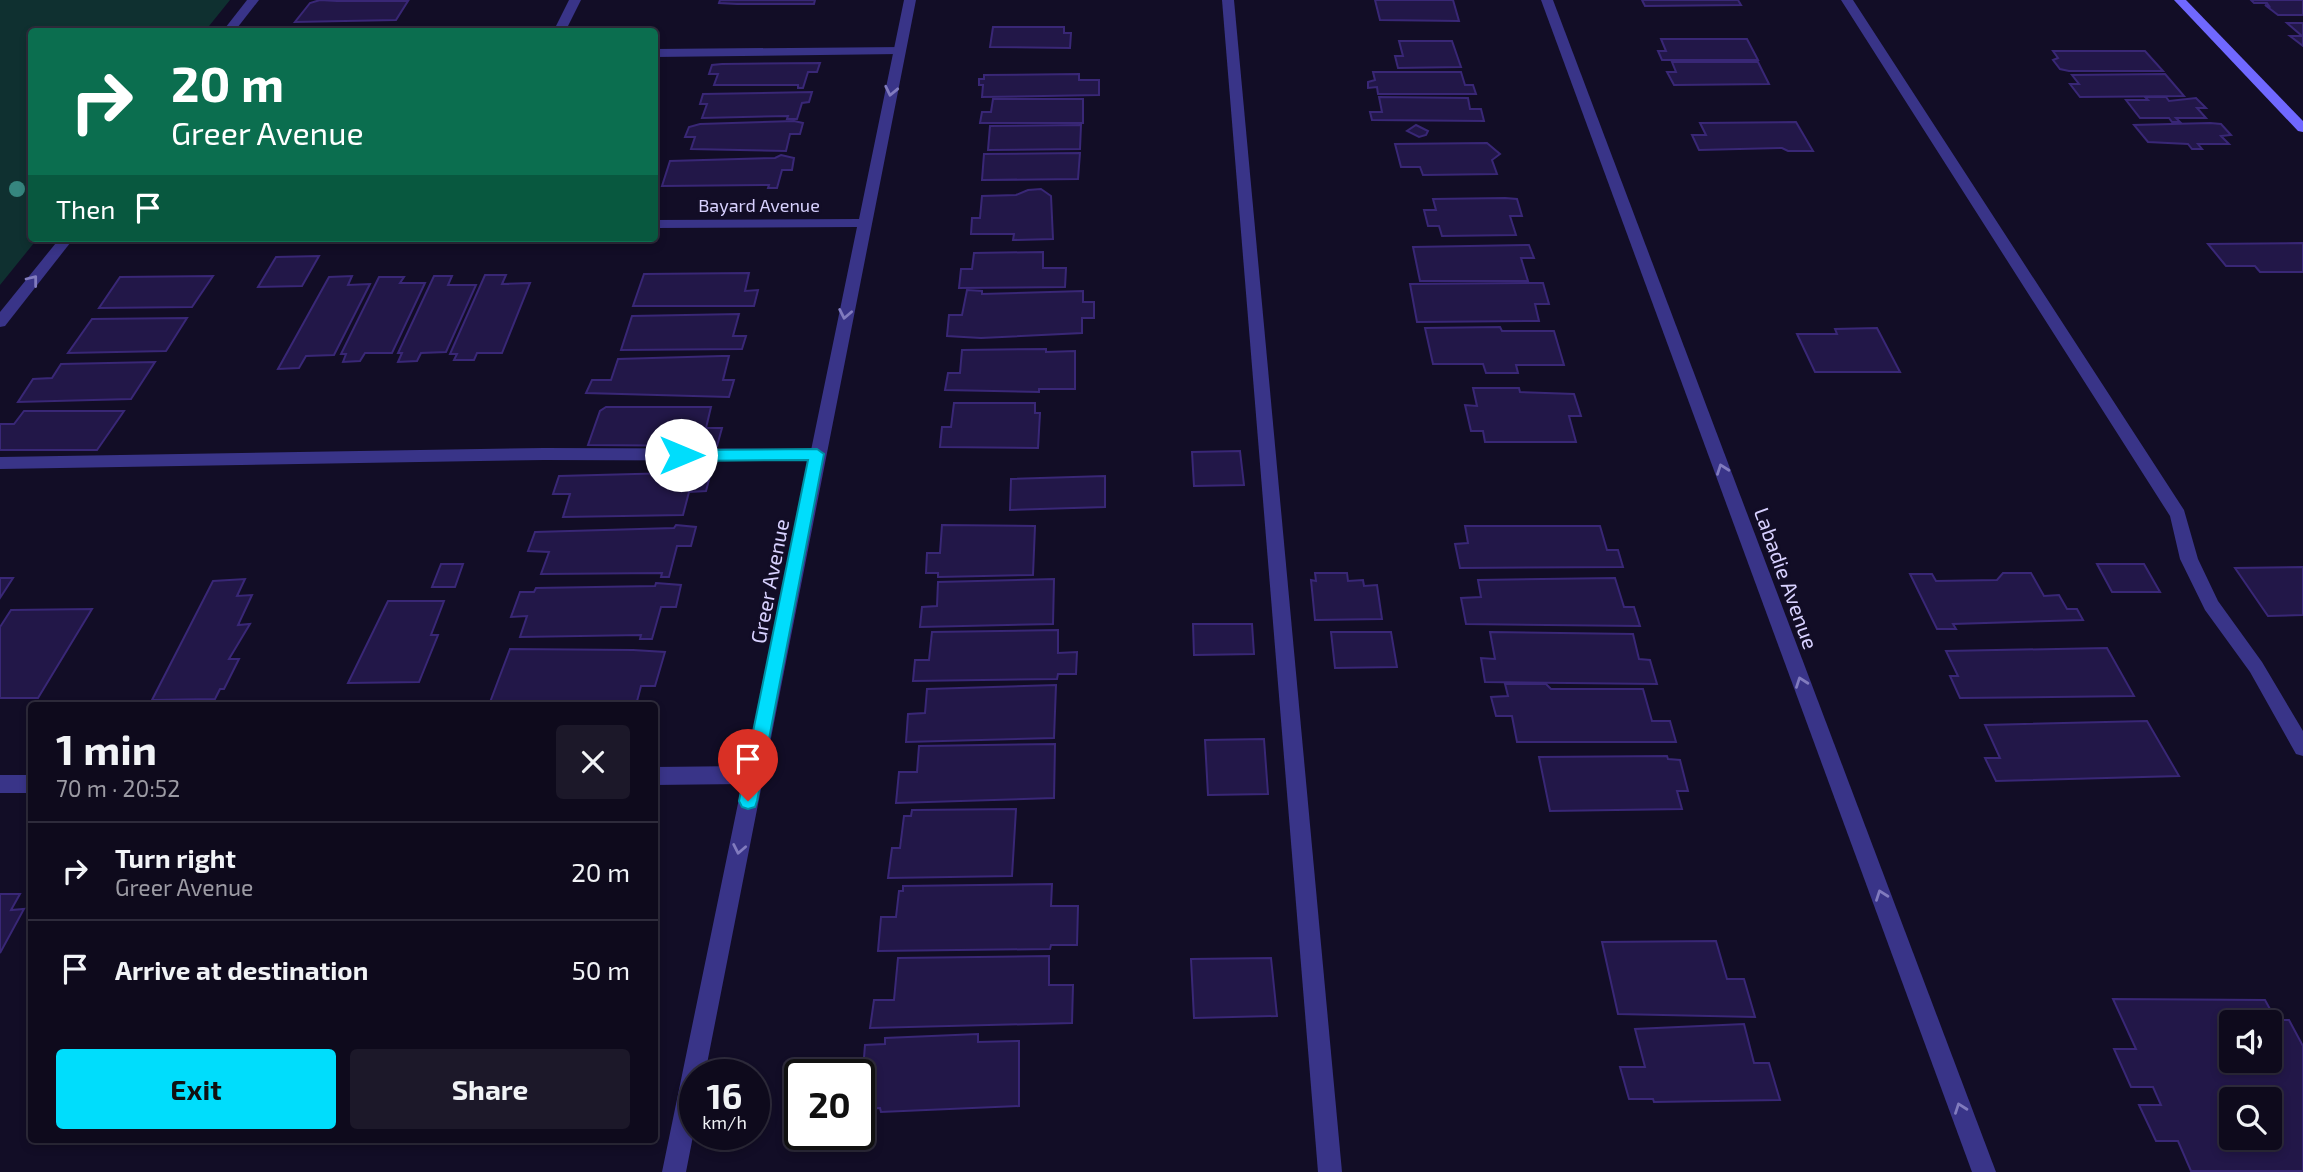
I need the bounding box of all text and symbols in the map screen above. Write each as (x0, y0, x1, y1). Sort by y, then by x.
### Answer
text: 20 m (171, 53, 284, 112)
icon: right (56, 56, 147, 147)
one-way arrow (885, 85, 899, 97)
text: Greer Avenue (171, 113, 364, 151)
icon: arrive (129, 189, 167, 227)
text: Then (56, 193, 115, 224)
street label: Bayard Avenue (698, 194, 820, 216)
one-way arrow (25, 276, 38, 288)
one-way arrow (838, 308, 853, 320)
position arrow (644, 418, 718, 492)
one-way arrow (1716, 463, 1730, 475)
street label: Labadie Avenue (1750, 504, 1824, 652)
street label: Greer Avenue (745, 517, 793, 645)
one-way arrow (1796, 676, 1810, 688)
text: 1 min (56, 723, 157, 773)
button: close (556, 725, 630, 799)
pin (718, 729, 778, 801)
icon: arrive (729, 740, 767, 778)
text: 70 m · 20:52 (56, 774, 180, 802)
text: Turn right (115, 842, 236, 873)
one-way arrow (732, 843, 747, 855)
icon: right (56, 852, 94, 890)
text: 20 m (571, 856, 630, 887)
text: Greer Avenue (115, 873, 253, 901)
one-way arrow (1875, 889, 1889, 901)
icon: arrive (56, 950, 94, 988)
text: Arrive at destination (115, 954, 368, 985)
text: 50 m (572, 954, 630, 985)
map controls (2219, 1010, 2282, 1150)
button: sound (2219, 1010, 2282, 1073)
button: Exit (56, 1049, 336, 1129)
button: Share (350, 1049, 630, 1129)
speed limit sign: 20 (784, 1059, 875, 1150)
text: 16 (707, 1074, 742, 1116)
button: search (2219, 1087, 2282, 1150)
one-way arrow (1954, 1103, 1968, 1115)
text: km/h (702, 1111, 747, 1133)

